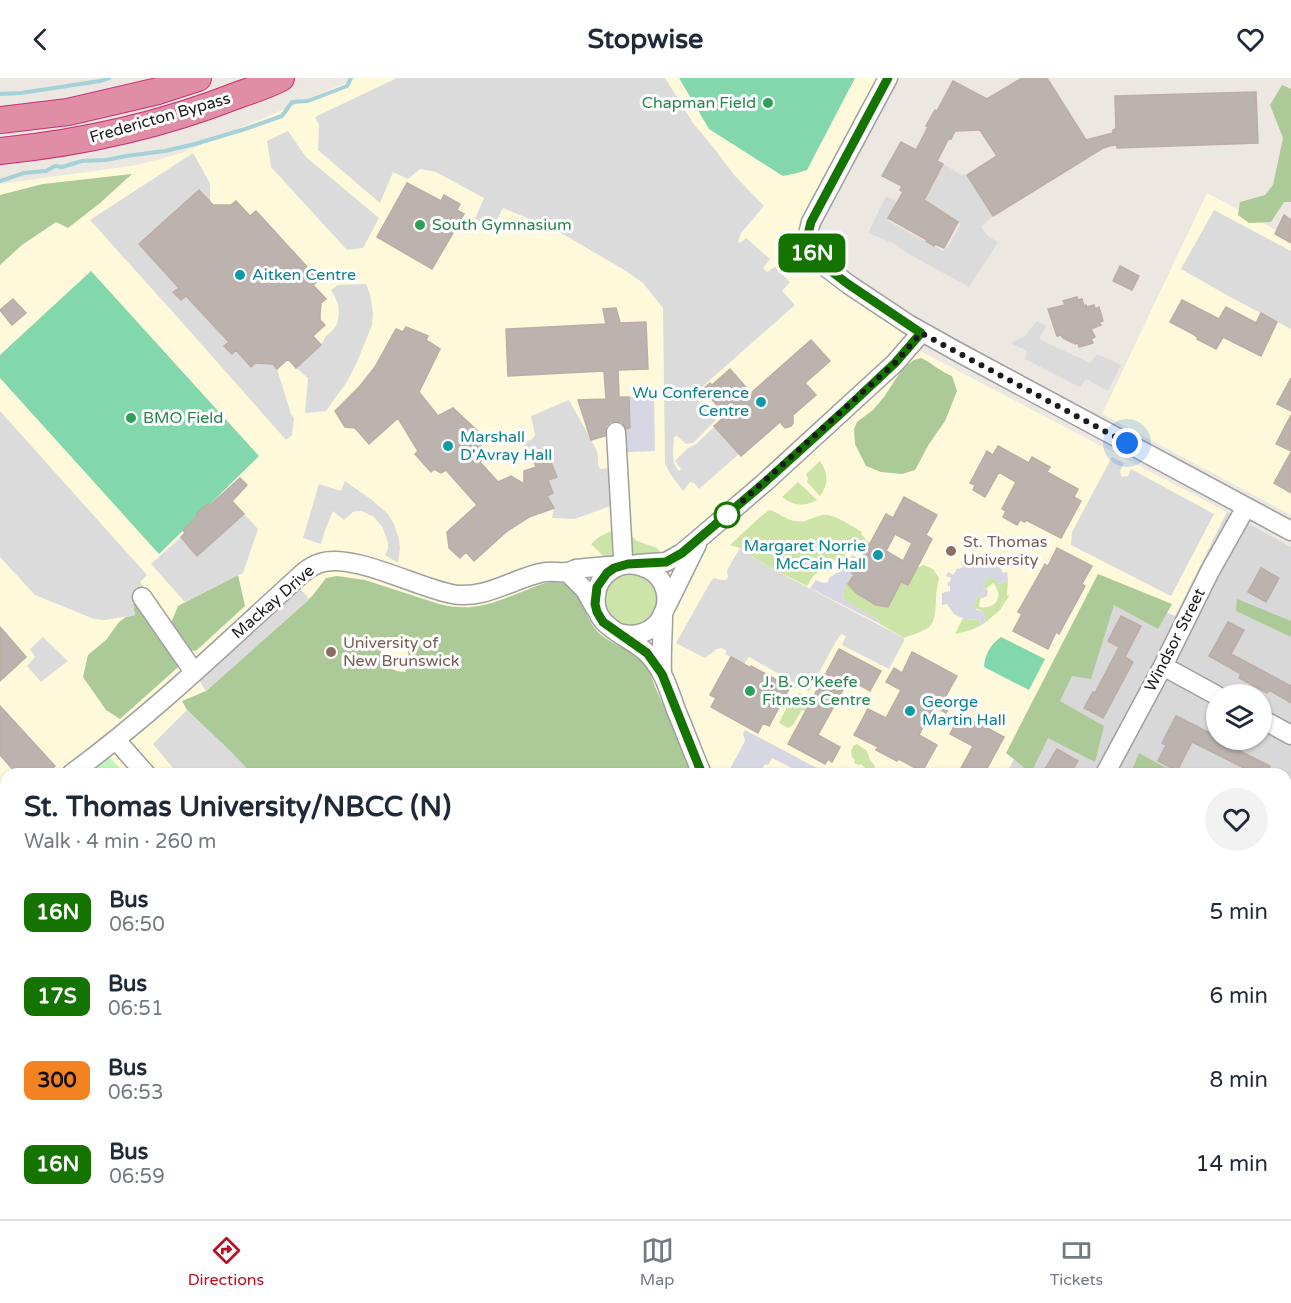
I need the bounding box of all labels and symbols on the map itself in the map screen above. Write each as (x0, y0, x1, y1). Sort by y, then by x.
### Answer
street label: Fredericton Bypass (87, 88, 233, 148)
place label: Chapman Field (642, 93, 756, 113)
marker: Chapman Field (761, 96, 775, 110)
place label: South Gymnasium (432, 215, 572, 235)
marker: South Gymnasium (413, 218, 427, 232)
line badge: 16N (778, 234, 846, 273)
place label: Aitken Centre (252, 265, 356, 285)
marker: Aitken Centre (233, 268, 247, 282)
place label: Wu Conference Centre (633, 383, 749, 421)
marker: Wu Conference Centre (754, 395, 768, 409)
place label: BMO Field (143, 408, 223, 428)
marker: BMO Field (124, 411, 138, 425)
place label: Marshall D'Avray Hall (460, 427, 552, 465)
your location (1112, 428, 1142, 458)
marker: Marshall D'Avray Hall (441, 439, 455, 453)
unlabelled marker (714, 502, 740, 528)
place label: St. Thomas University (963, 532, 1047, 570)
place label: Margaret Norrie McCain Hall (744, 536, 866, 574)
marker: St. Thomas University (944, 544, 958, 558)
marker: Margaret Norrie McCain Hall (871, 548, 885, 562)
street label: Mackay Drive (228, 561, 318, 643)
street label: Windsor Street (1140, 585, 1210, 695)
place label: University of New Brunswick (343, 633, 460, 671)
marker: University of New Brunswick (324, 645, 338, 659)
place label: J. B. O’Keefe Fitness Centre (762, 672, 871, 710)
marker: J. B. O’Keefe Fitness Centre (743, 684, 757, 698)
place label: George Martin Hall (922, 692, 1006, 730)
marker: George Martin Hall (903, 704, 917, 718)

